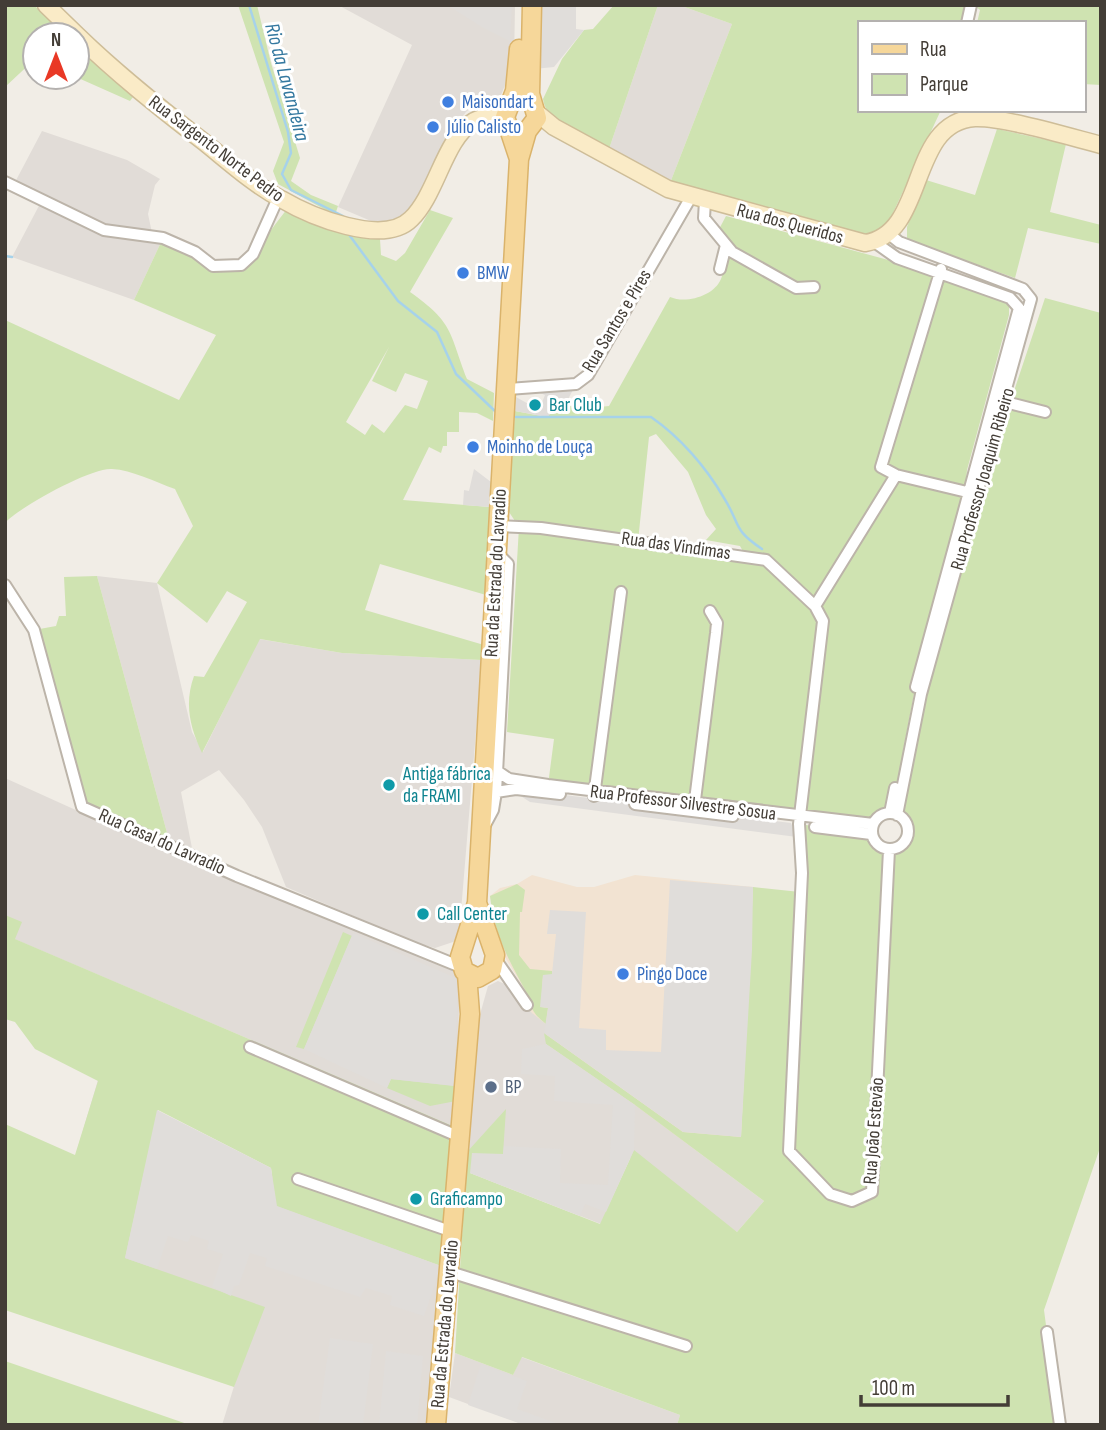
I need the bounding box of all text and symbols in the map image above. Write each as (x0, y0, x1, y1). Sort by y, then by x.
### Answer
water label: Rio da Lavandeira (259, 20, 315, 144)
north arrow (21, 21, 91, 91)
legend (858, 21, 1085, 112)
text: N (51, 29, 61, 52)
text: Rua (920, 37, 947, 62)
text: Parque (920, 72, 968, 97)
street label: Rua Sargento Norte Pedro (144, 91, 288, 207)
place label: Maisondart (462, 91, 534, 114)
marker: Maisondart (440, 94, 456, 110)
place label: Júlio Calisto (446, 116, 521, 139)
marker: Júlio Calisto (425, 119, 441, 135)
street label: Rua dos Queridos (734, 199, 846, 249)
place label: BMW (477, 262, 510, 285)
marker: BMW (455, 265, 471, 281)
street label: Rua Santos e Pires (577, 265, 657, 377)
street label: Rua Professor Joaquim Ribeiro (946, 385, 1020, 573)
place label: Bar Club (549, 394, 602, 417)
marker: Bar Club (527, 397, 543, 413)
place label: Moinho de Louça (487, 436, 593, 459)
marker: Moinho de Louça (465, 439, 481, 455)
street label: Rua da Estrada do Lavradio (480, 488, 512, 658)
street label: Rua das Vindimas (620, 527, 732, 565)
place label: Antiga fábrica da FRAMI (402, 763, 491, 808)
marker: Antiga fábrica da FRAMI (381, 777, 397, 793)
street label: Rua Professor Silvestre Sosua (589, 780, 777, 826)
street label: Rua Casal do Lavradio (95, 804, 229, 880)
place label: Call Center (437, 903, 508, 926)
marker: Call Center (415, 906, 431, 922)
place label: Pingo Doce (637, 963, 708, 986)
marker: Pingo Doce (615, 966, 631, 982)
place label: BP (505, 1076, 521, 1099)
street label: Rua João Estevão (859, 1077, 889, 1185)
marker: BP (483, 1079, 499, 1095)
place label: Graficampo (430, 1188, 503, 1211)
marker: Graficampo (408, 1191, 424, 1207)
street label: Rua da Estrada do Lavradio (426, 1239, 464, 1409)
scale bar (861, 1364, 1008, 1408)
text: 100 m (872, 1376, 915, 1401)

